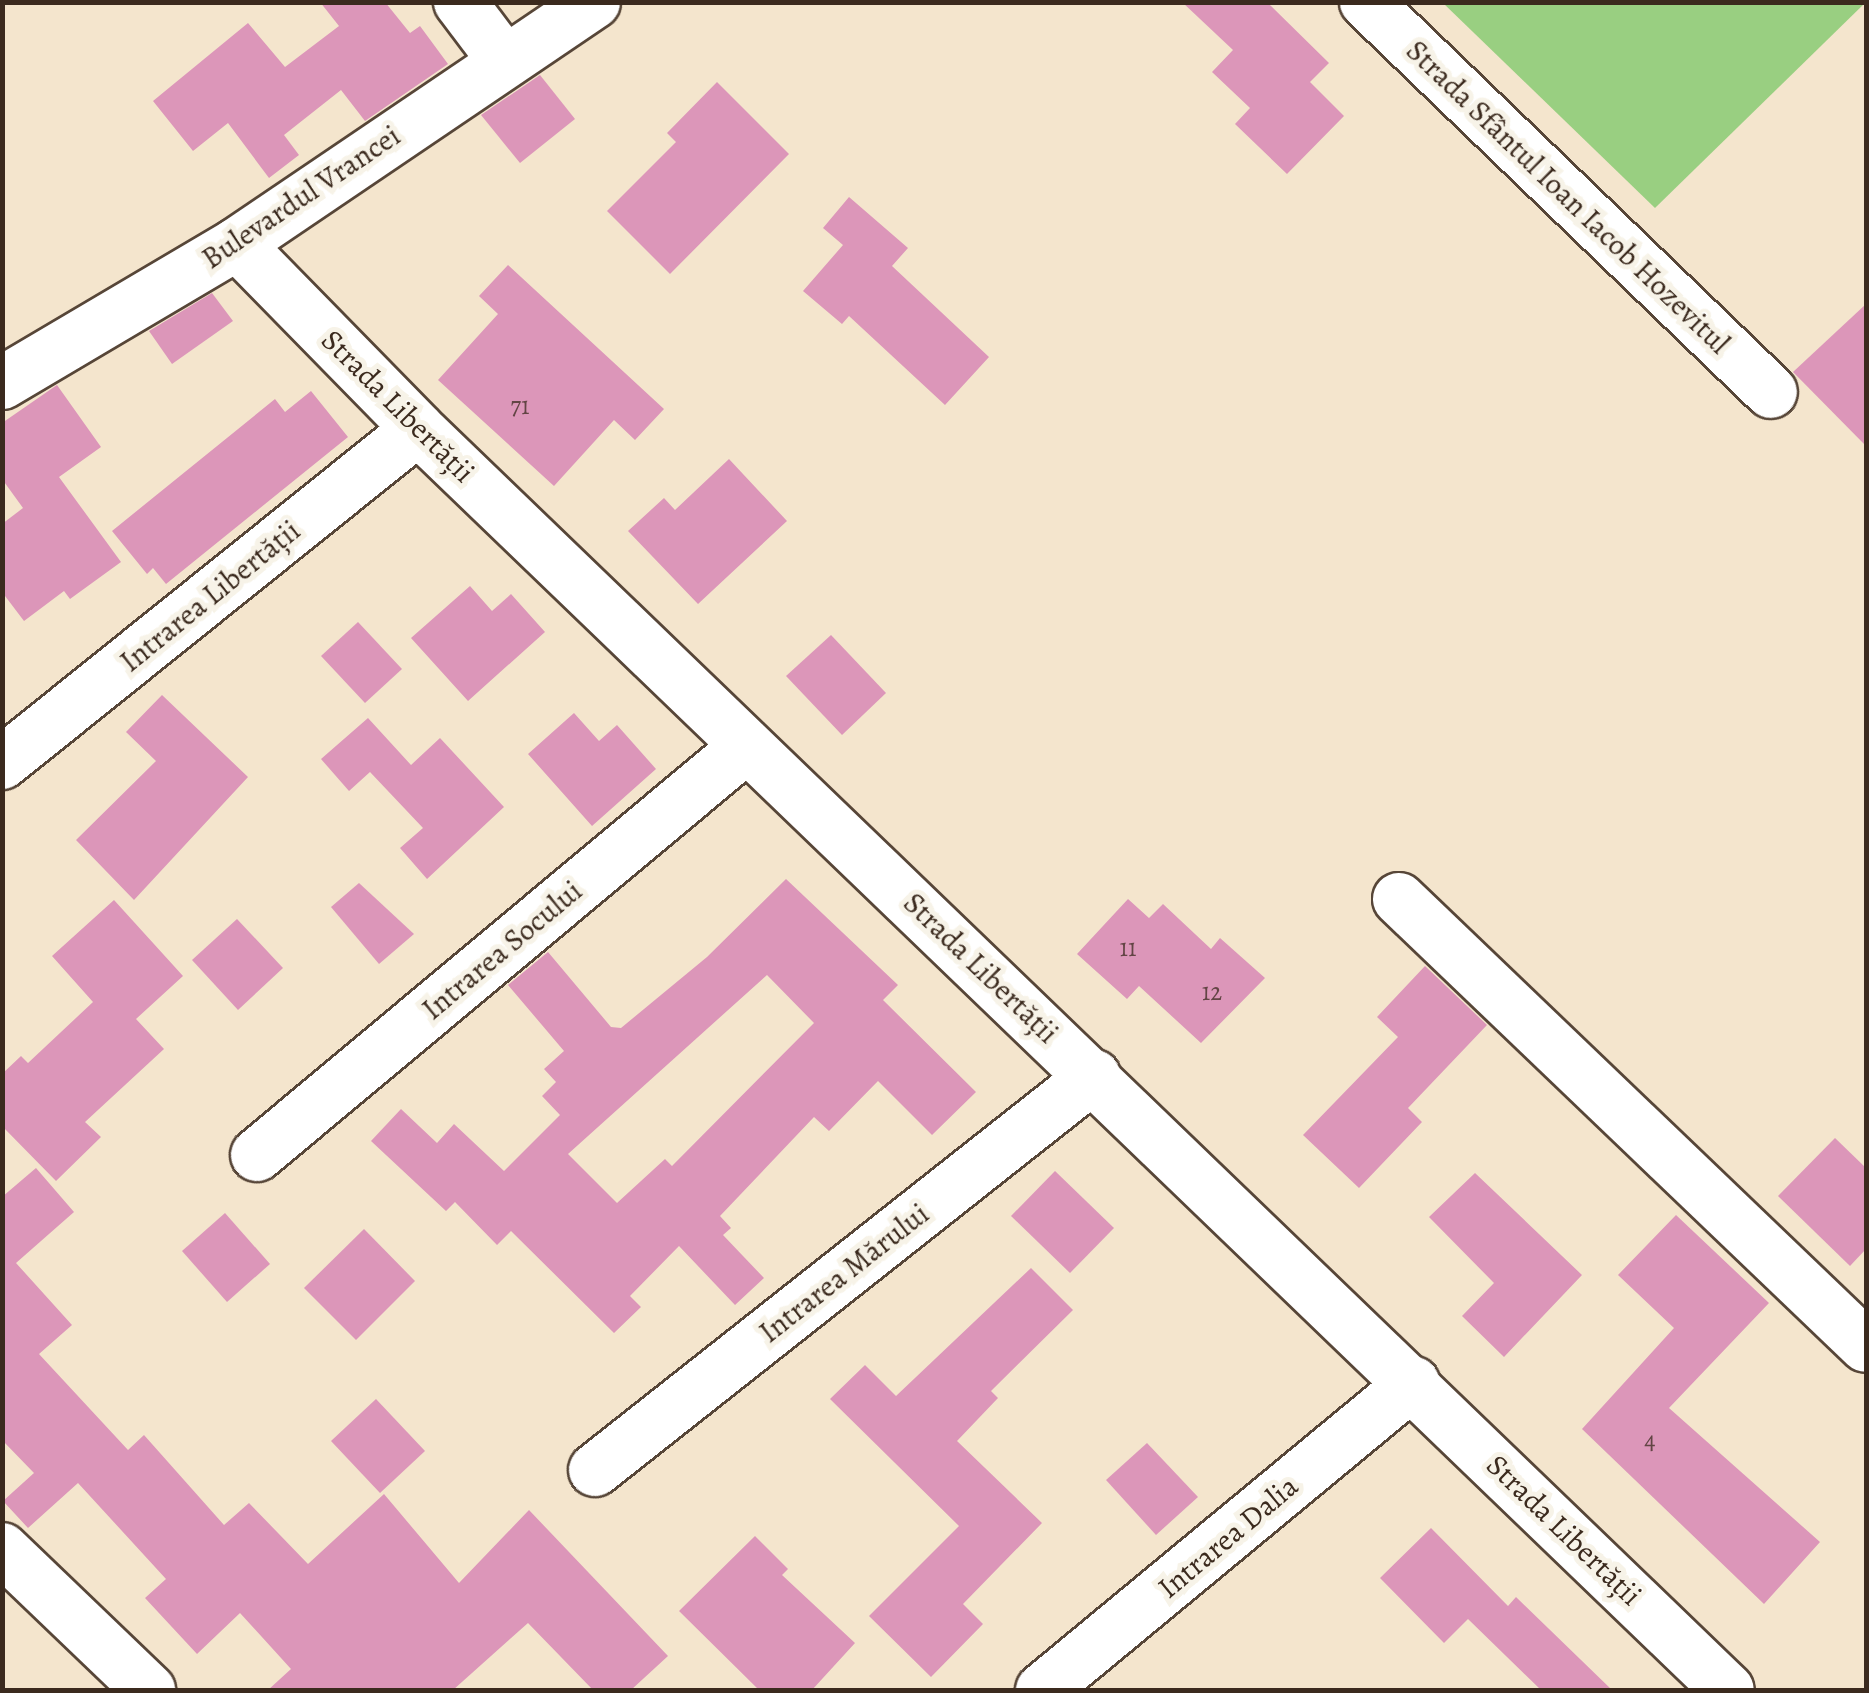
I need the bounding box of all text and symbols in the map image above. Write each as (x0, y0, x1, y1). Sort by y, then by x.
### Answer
street label: Strada Sfântul Ioan Iacob Hozevitul (1399, 33, 1737, 361)
street label: Bulevardul Vrancei (195, 117, 407, 277)
street label: Strada Libertății (314, 322, 482, 490)
house number: 71 (510, 391, 530, 421)
street label: Intrarea Libertății (113, 512, 307, 680)
street label: Intrarea Socului (415, 873, 589, 1027)
street label: Strada Libertății (896, 885, 1066, 1051)
house number: 11 (1119, 933, 1137, 963)
house number: 12 (1202, 977, 1222, 1007)
street label: Intrarea Mărului (752, 1196, 936, 1350)
house number: 4 (1644, 1426, 1656, 1456)
street label: Strada Libertății (1479, 1447, 1649, 1613)
street label: Intrarea Dalia (1151, 1468, 1305, 1606)

